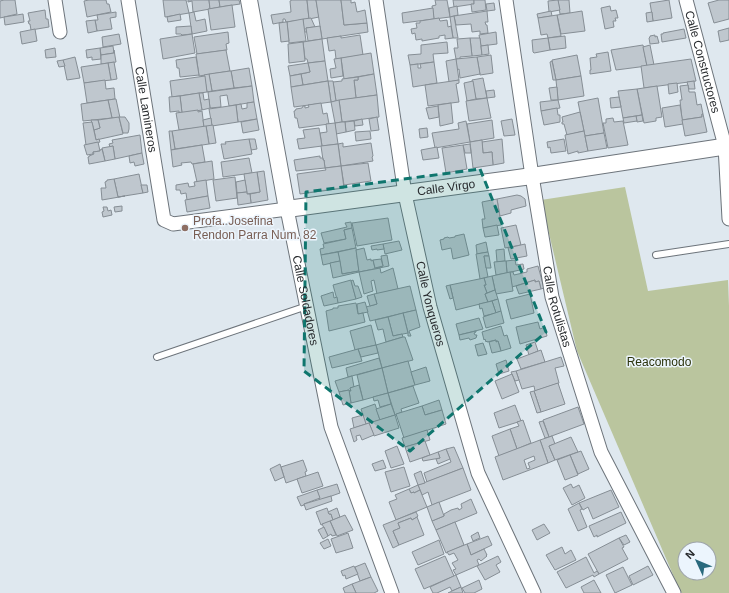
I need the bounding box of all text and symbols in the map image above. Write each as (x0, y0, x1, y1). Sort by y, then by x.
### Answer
street label: Calle Constructores (682, 9, 723, 115)
street label: Calle Lamineros (132, 66, 160, 154)
street label: Calle Virgo (416, 177, 476, 198)
place label: Profa. Josefina Rendon Parra Num. 82 (193, 214, 317, 242)
marker: Profa. Josefina Rendon Parra Num. 82 (180, 223, 190, 233)
street label: Calle Soldadores (290, 254, 321, 347)
street label: Calle Yonqueros (413, 260, 448, 348)
street label: Calle Rotulistas (540, 265, 574, 349)
park label: Reacomodo (627, 355, 692, 369)
north arrow (677, 541, 717, 581)
text: N (683, 547, 697, 561)

